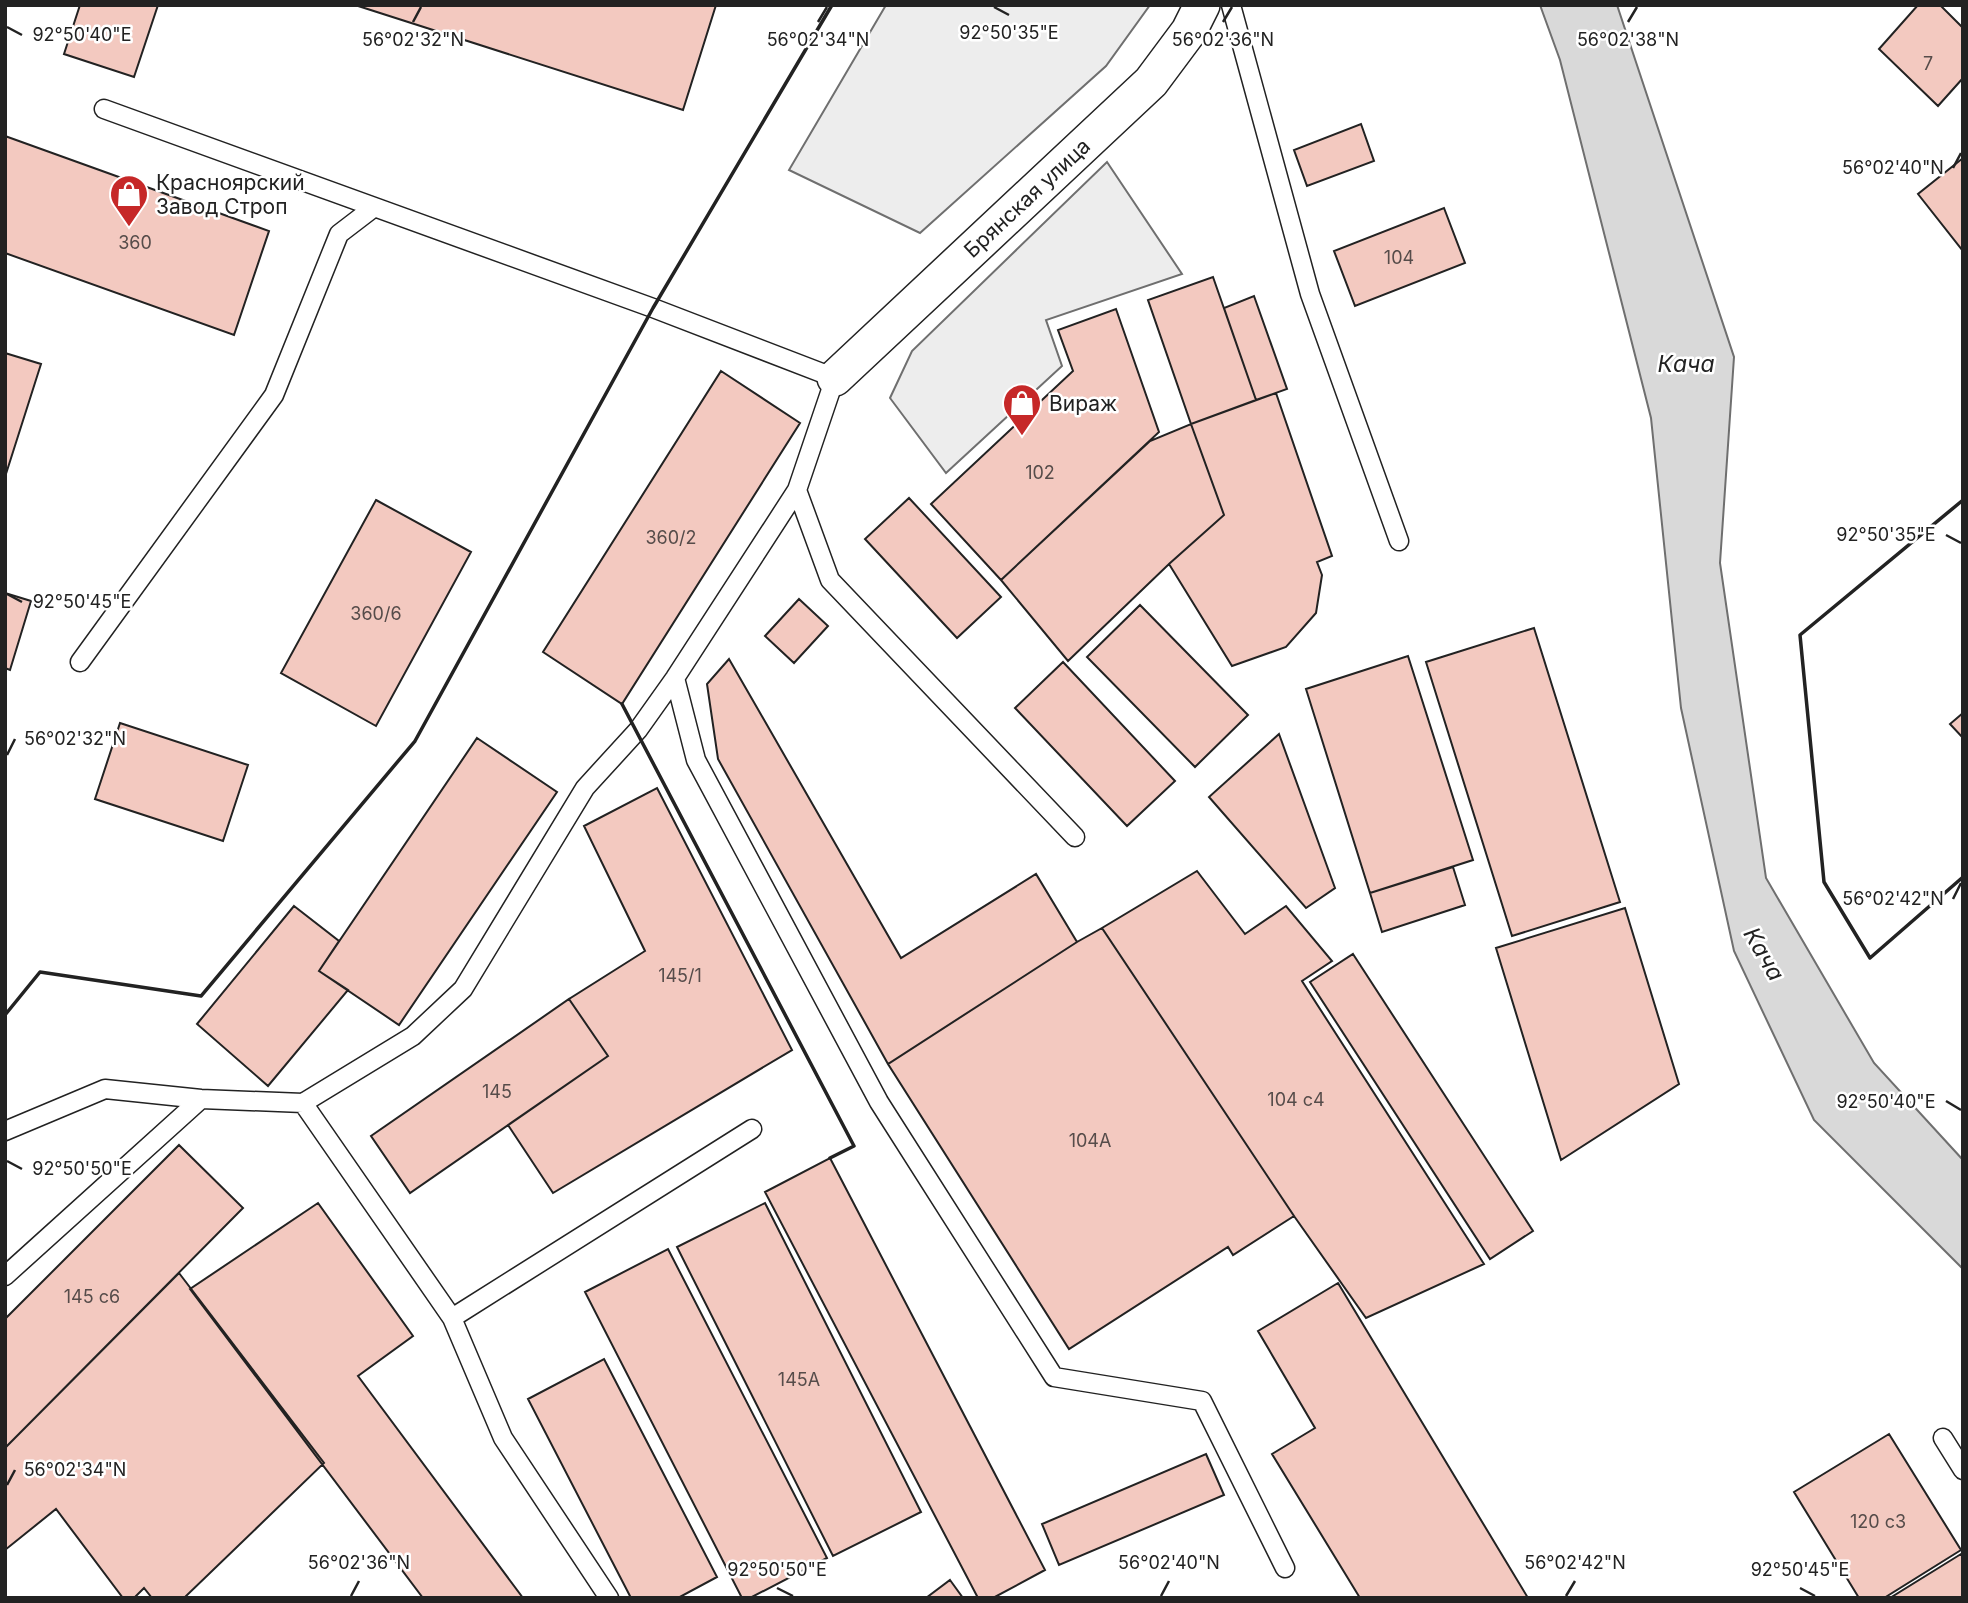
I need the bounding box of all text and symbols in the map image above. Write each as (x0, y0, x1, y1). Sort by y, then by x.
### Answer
text: 92°50'35"E (959, 22, 1059, 43)
text: 92°50'40"E (32, 24, 132, 45)
text: 56°02'32"N (362, 29, 464, 50)
text: 56°02'34"N (767, 29, 869, 50)
text: 56°02'36"N (1172, 29, 1274, 50)
text: 56°02'38"N (1577, 29, 1679, 50)
house number: 7 (1923, 53, 1933, 74)
street label: Брянская улица (959, 133, 1095, 263)
text: 56°02'40"N (1842, 157, 1944, 178)
place label: Красноярский Завод Строп (156, 170, 305, 219)
shop icon: Красноярский Завод Строп (108, 173, 150, 228)
house number: 360 (118, 232, 152, 253)
house number: 104 (1384, 247, 1414, 268)
water label: Кача (1658, 350, 1715, 378)
shop icon: Вираж (1001, 382, 1043, 437)
place label: Вираж (1049, 391, 1117, 416)
house number: 102 (1025, 462, 1055, 483)
text: 92°50'35"E (1836, 524, 1936, 545)
house number: 360/2 (645, 527, 697, 548)
text: 92°50'45"E (33, 591, 131, 612)
house number: 360/6 (350, 603, 402, 624)
text: 56°02'32"N (24, 728, 126, 749)
text: 56°02'42"N (1842, 888, 1944, 909)
water label: Кача (1738, 922, 1790, 986)
house number: 145/1 (658, 965, 702, 986)
house number: 145 (482, 1081, 512, 1102)
house number: 104 с4 (1267, 1089, 1325, 1110)
text: 92°50'40"E (1836, 1091, 1936, 1112)
house number: 104А (1069, 1130, 1111, 1151)
text: 92°50'50"E (32, 1158, 132, 1179)
house number: 145 с6 (64, 1286, 120, 1307)
house number: 145А (778, 1369, 820, 1390)
text: 56°02'34"N (24, 1459, 126, 1480)
house number: 120 с3 (1850, 1511, 1906, 1532)
text: 56°02'36"N (308, 1552, 410, 1573)
text: 56°02'40"N (1118, 1552, 1220, 1573)
text: 56°02'42"N (1524, 1552, 1626, 1573)
text: 92°50'50"E (727, 1559, 827, 1580)
text: 92°50'45"E (1751, 1559, 1849, 1580)

